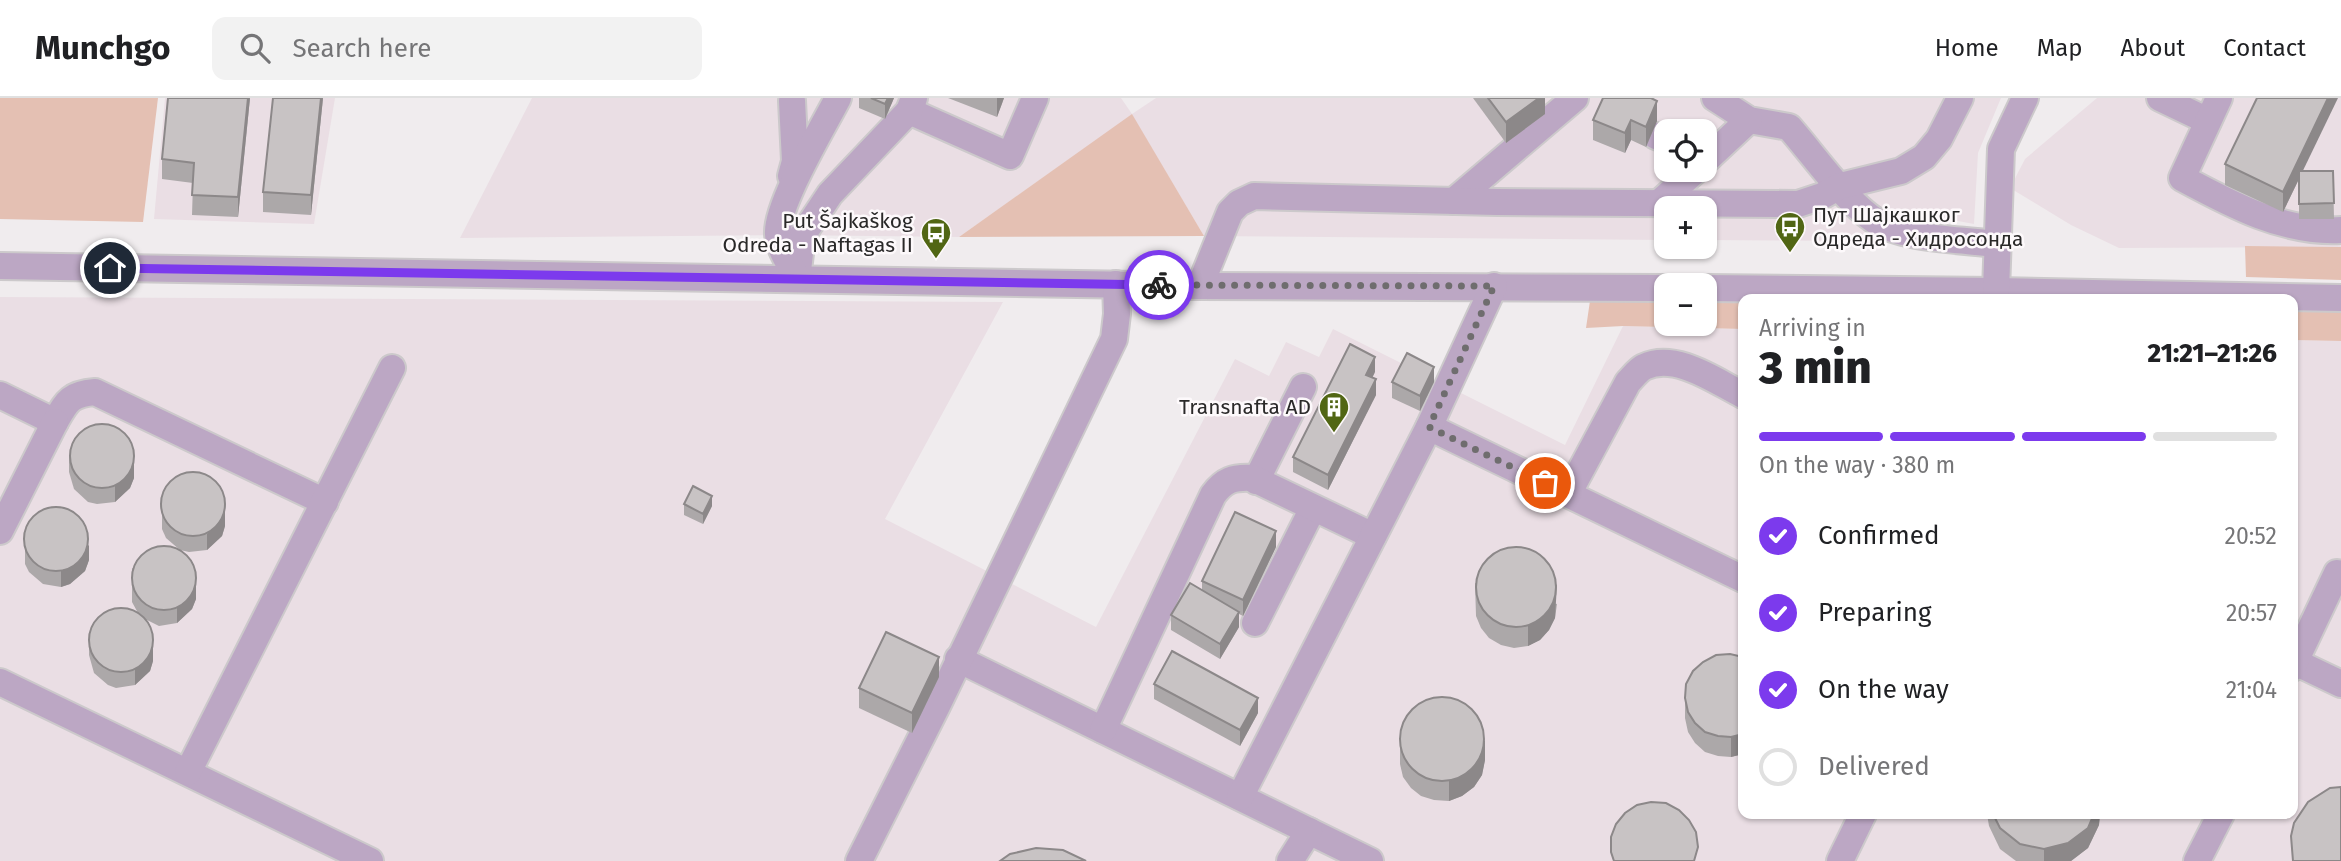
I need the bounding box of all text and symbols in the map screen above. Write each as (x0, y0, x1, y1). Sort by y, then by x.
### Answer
search box (212, 17, 702, 80)
text: Munchgo (35, 28, 170, 68)
icon: search (236, 29, 274, 67)
text: Search here (292, 33, 431, 64)
text: Home (1935, 34, 1999, 62)
text: Map (2037, 34, 2083, 62)
text: About (2121, 34, 2185, 62)
text: Contact (2223, 34, 2306, 62)
map controls (1654, 119, 1717, 336)
button: locate (1654, 119, 1717, 182)
button: + (1654, 196, 1717, 259)
place label: Пут Шајкашког Одреда - Хидросонда (1813, 202, 2023, 252)
place label: Put Šajkaškog Odreda - Naftagas II (722, 208, 913, 258)
bus stop icon: Пут Шајкашког Одреда - Хидросонда (1773, 210, 1807, 254)
bus stop icon: Put Šajkaškog Odreda - Naftagas II (919, 216, 953, 260)
pin (80, 238, 140, 298)
icon: home (91, 249, 129, 287)
courier (1124, 250, 1194, 320)
icon: bike (1140, 266, 1178, 304)
button: − (1654, 273, 1717, 336)
text: Arriving in (1759, 314, 1866, 342)
text: 21:21–21:26 (2148, 338, 2277, 369)
text: 3 min (1759, 340, 1872, 395)
building icon: Transnafta AD (1317, 390, 1351, 434)
place label: Transnafta AD (1179, 394, 1311, 420)
text: On the way · 380 m (1759, 451, 1955, 479)
pin (1515, 453, 1575, 513)
icon: bag (1526, 464, 1564, 502)
icon: check (1759, 517, 1797, 555)
text: Confirmed (1818, 520, 1939, 551)
text: 20:52 (2225, 522, 2277, 550)
icon: check (1759, 594, 1797, 632)
text: Preparing (1818, 597, 1931, 628)
text: 20:57 (2226, 599, 2277, 627)
icon: check (1759, 671, 1797, 709)
text: On the way (1818, 674, 1949, 705)
text: 21:04 (2226, 676, 2277, 704)
text: Delivered (1818, 751, 1930, 782)

